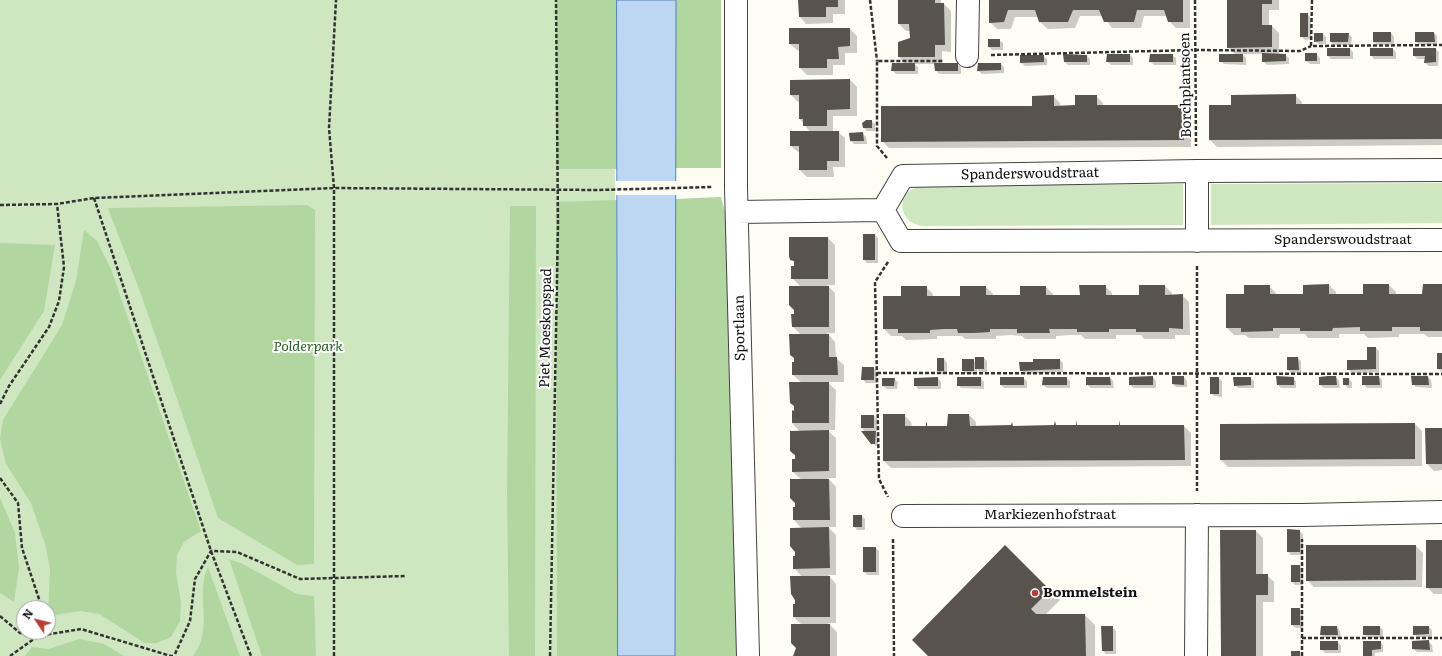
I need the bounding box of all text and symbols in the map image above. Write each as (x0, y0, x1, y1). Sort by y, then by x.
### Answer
street label: Borchplantsoen (1177, 32, 1195, 138)
street label: Spanderswoudstraat (961, 164, 1099, 184)
street label: Spanderswoudstraat (1274, 232, 1412, 248)
street label: Piet Moeskopspad (537, 268, 555, 388)
street label: Sportlaan (731, 295, 749, 361)
park label: Polderpark (273, 339, 343, 355)
street label: Markiezenhofstraat (984, 507, 1116, 523)
place label: Bommelstein (1043, 585, 1138, 601)
marker: Bommelstein (1030, 588, 1040, 598)
north arrow (16, 600, 56, 640)
text: N (18, 605, 36, 622)

